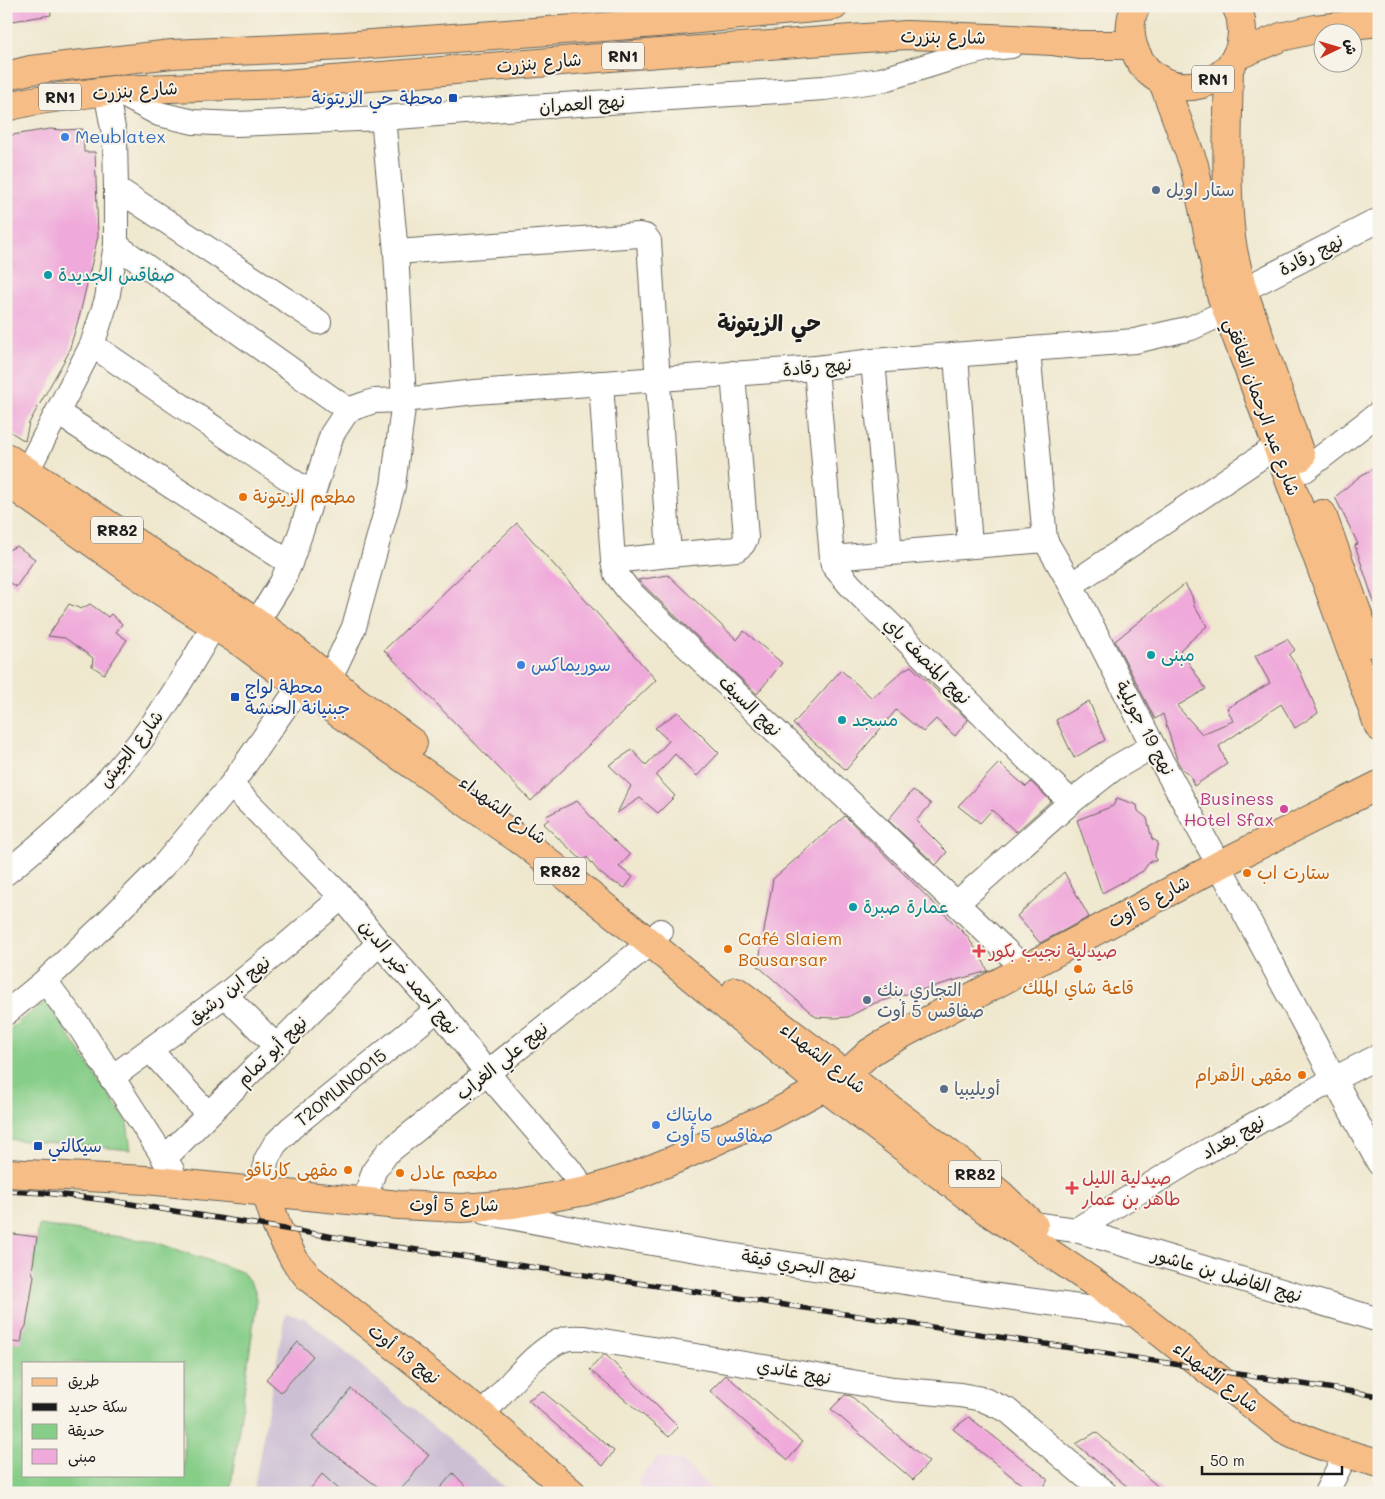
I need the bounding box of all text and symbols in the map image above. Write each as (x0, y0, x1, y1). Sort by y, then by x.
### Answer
north arrow (1312, 22, 1362, 72)
street label: شارع بنزرت (900, 23, 986, 50)
text: ش (1341, 38, 1362, 55)
road number: RN1 (602, 42, 644, 70)
street label: شارع بنزرت (495, 46, 583, 79)
road number: RN1 (1192, 66, 1234, 92)
street label: شارع بنزرت (91, 75, 179, 106)
road number: RN1 (39, 84, 81, 110)
place label: محطة حي الزيتونة (311, 85, 443, 114)
street label: نهج العمران (538, 88, 626, 119)
marker: محطة حي الزيتونة (447, 92, 459, 104)
place label: Meublatex (75, 124, 166, 148)
marker: Meublatex (59, 131, 71, 143)
place label: ستار اويل (1166, 177, 1235, 201)
marker: ستار اويل (1150, 184, 1162, 196)
street label: نهج رقادة (1274, 228, 1347, 281)
place label: صفاقس الجديدة (58, 262, 175, 286)
marker: صفاقس الجديدة (42, 269, 54, 281)
district label: حي الزيتونة (717, 308, 821, 343)
street label: شارع عبد الرحمان الغافقي (1215, 314, 1306, 501)
street label: نهج رقادة (781, 351, 853, 382)
place label: مطعم الزيتونة (253, 484, 356, 511)
marker: مطعم الزيتونة (237, 491, 249, 503)
road number: RR82 (91, 516, 143, 544)
street label: نهج المنصف باي (877, 611, 977, 711)
place label: مبنى (1161, 642, 1195, 666)
marker: مبنى (1145, 649, 1157, 661)
place label: سوريماكس (531, 652, 611, 676)
marker: سوريماكس (515, 659, 527, 671)
street label: نهج السيف (713, 669, 787, 742)
place label: محطة لواج جبنيانة الحنشة (245, 674, 350, 719)
street label: نهج 19 جويلية (1110, 676, 1181, 780)
marker: محطة لواج جبنيانة الحنشة (229, 691, 241, 703)
street label: شارع الجيش (92, 705, 169, 793)
place label: مسجد (852, 707, 898, 731)
marker: مسجد (836, 714, 848, 726)
street label: شارع الشهداء (455, 769, 552, 850)
place label: Business Hotel Sfax (1184, 786, 1274, 831)
marker: Business Hotel Sfax (1278, 803, 1290, 815)
road number: RR82 (534, 858, 586, 884)
place label: ستارت اب (1257, 860, 1330, 884)
marker: ستارت اب (1241, 867, 1253, 879)
street label: شارع 5 أوت (1103, 870, 1194, 934)
place label: عمارة صبرة (863, 894, 950, 918)
marker: عمارة صبرة (847, 901, 859, 913)
street label: نهج أحمد خير الدين (354, 914, 465, 1040)
place label: Café Slaiem Bousarsar (738, 926, 842, 971)
place label: صيدلية نجيب بكور (987, 938, 1117, 962)
marker: Café Slaiem Bousarsar (722, 943, 734, 955)
marker: صيدلية نجيب بكور (973, 945, 985, 957)
street label: نهج ابن رشيق (182, 949, 275, 1030)
marker: قاعة شاي الملك (1072, 963, 1084, 975)
place label: قاعة شاي الملك (1022, 975, 1134, 1001)
place label: التجاري بنك صفاقس 5 أوت (877, 977, 984, 1022)
marker: التجاري بنك صفاقس 5 أوت (861, 994, 873, 1006)
street label: نهج أبو تمام (231, 1010, 314, 1093)
street label: نهج علي الغراب (450, 1016, 556, 1109)
street label: شارع الشهداء (775, 1016, 871, 1099)
street label: T20MUN0015 (289, 1043, 391, 1132)
place label: مقهى الأهرام (1195, 1062, 1292, 1089)
marker: مقهى الأهرام (1296, 1069, 1308, 1081)
place label: أويليبيا (954, 1076, 1001, 1100)
marker: أويليبيا (938, 1083, 950, 1095)
place label: مايتاك صفاقس 5 أوت (666, 1102, 773, 1147)
street label: نهج بغداد (1196, 1108, 1269, 1165)
marker: مايتاك صفاقس 5 أوت (650, 1119, 662, 1131)
place label: سيكالتي (48, 1133, 102, 1162)
marker: سيكالتي (32, 1140, 44, 1152)
place label: مقهى كارتاقو (245, 1157, 338, 1181)
place label: مطعم عادل (410, 1160, 498, 1187)
road number: RR82 (949, 1160, 1001, 1188)
marker: مقهى كارتاقو (342, 1164, 354, 1176)
place label: صيدلية الليل طاهر بن عمار (1081, 1165, 1181, 1210)
marker: مطعم عادل (394, 1167, 406, 1179)
marker: صيدلية الليل طاهر بن عمار (1066, 1182, 1078, 1194)
street label: شارع 5 أوت (409, 1192, 499, 1217)
street label: نهج الفاضل بن عاشور (1147, 1241, 1305, 1308)
street label: نهج البحري قيقة (740, 1243, 858, 1287)
street label: نهج 13 أوت (363, 1317, 446, 1390)
street label: شارع الشهداء (1168, 1335, 1264, 1418)
street label: نهج غاندي (755, 1353, 833, 1391)
legend (22, 1362, 185, 1476)
text: طريق (68, 1370, 100, 1390)
text: سكة حديد (68, 1396, 128, 1416)
text: حديقة (68, 1420, 105, 1440)
scale bar (1202, 1444, 1342, 1476)
text: مبنى (68, 1446, 96, 1467)
text: 50 m (1210, 1450, 1245, 1470)

